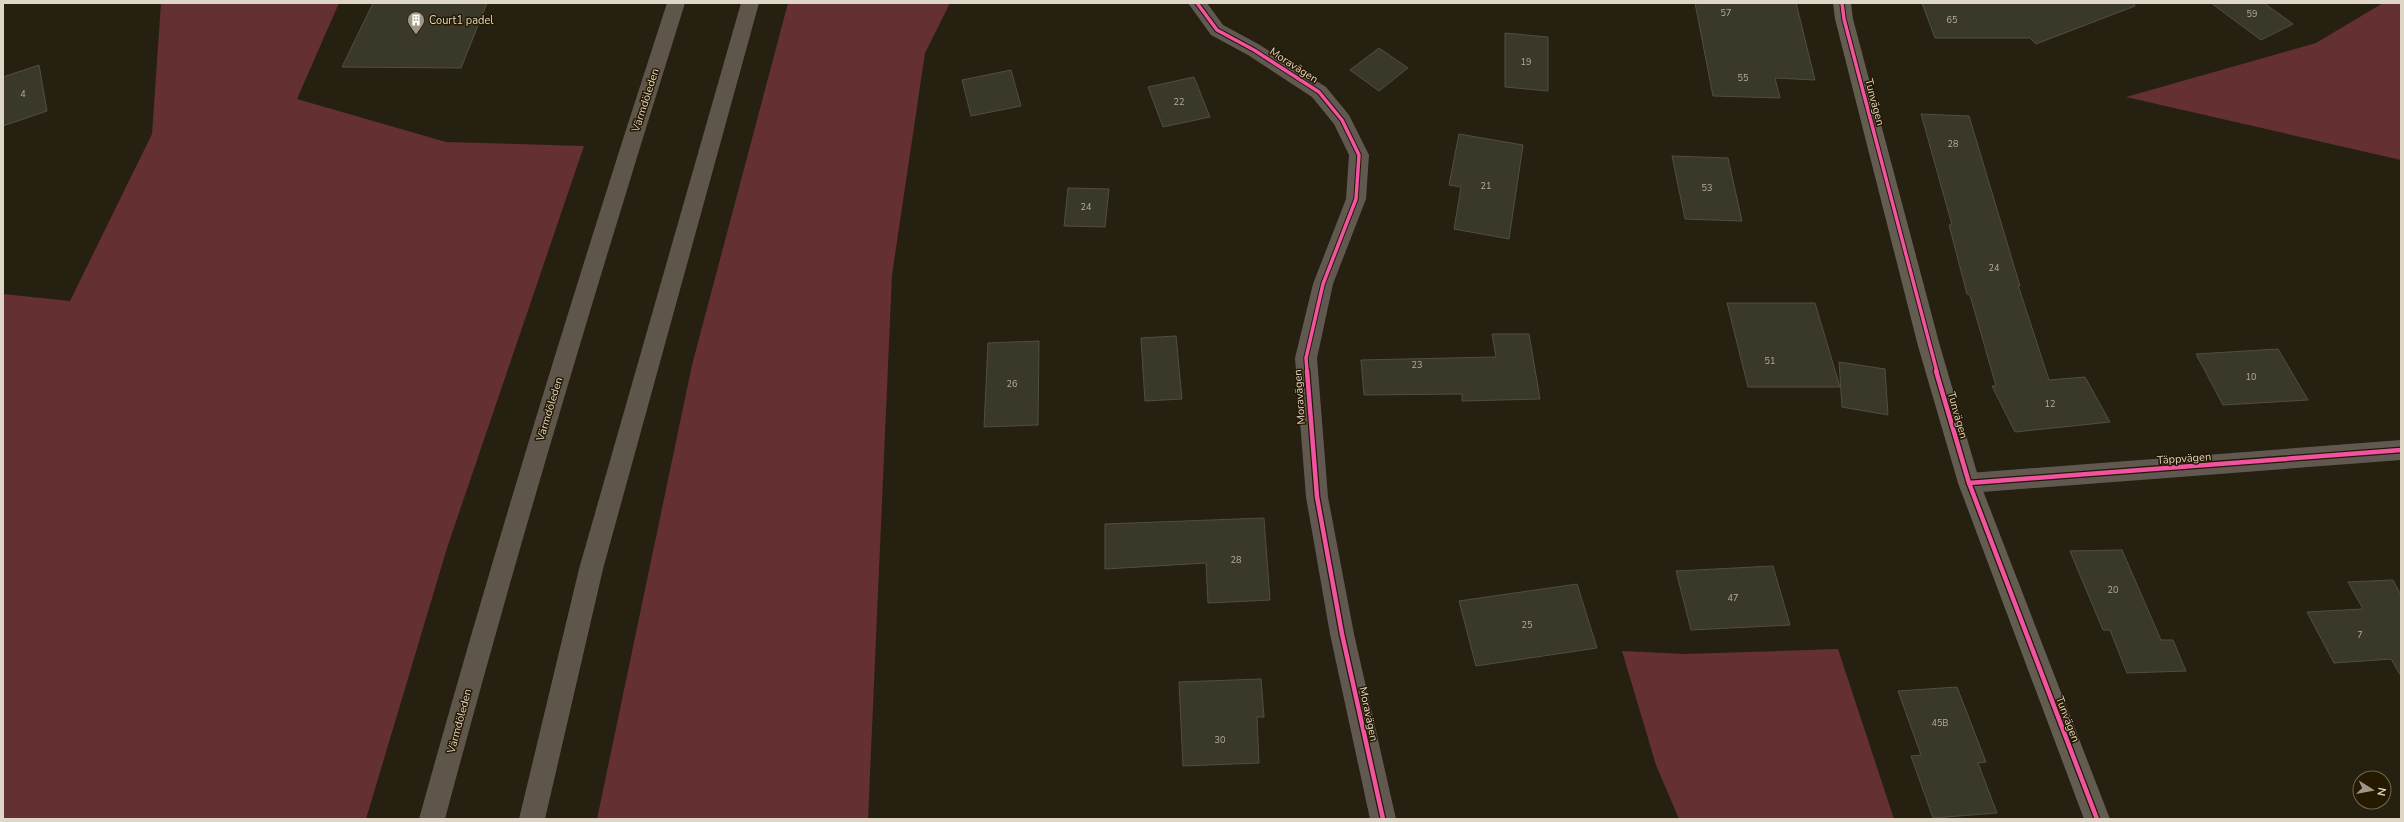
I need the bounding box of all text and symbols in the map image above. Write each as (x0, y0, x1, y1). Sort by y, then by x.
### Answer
house number: 57 (1721, 7, 1731, 19)
house number: 59 (2247, 8, 2257, 20)
building icon: Court1 padel (406, 10, 426, 35)
place label: Court1 padel (429, 13, 494, 28)
house number: 65 (1947, 14, 1957, 26)
street label: Moravägen (1267, 44, 1321, 87)
house number: 19 (1521, 56, 1531, 68)
street label: Värmdöleden (628, 66, 663, 135)
house number: 55 (1738, 72, 1748, 84)
street label: Tunvägen (1861, 77, 1888, 127)
house number: 4 (20, 88, 26, 100)
house number: 22 (1174, 96, 1184, 108)
house number: 28 (1948, 138, 1958, 150)
house number: 21 (1481, 180, 1491, 192)
house number: 53 (1702, 182, 1712, 194)
house number: 24 (1081, 201, 1092, 213)
house number: 24 (1989, 262, 2000, 274)
house number: 51 (1765, 355, 1775, 367)
house number: 23 (1412, 359, 1422, 371)
street label: Moravägen (1290, 369, 1309, 425)
house number: 10 (2246, 371, 2256, 383)
street label: Värmdöleden (532, 375, 566, 444)
house number: 26 (1007, 378, 1017, 390)
street label: Tunvägen (1944, 390, 1971, 440)
house number: 12 (2045, 398, 2055, 410)
street label: Täppvägen (2156, 449, 2212, 468)
house number: 28 (1231, 554, 1241, 566)
house number: 20 (2108, 584, 2118, 596)
house number: 47 (1728, 592, 1738, 604)
house number: 25 (1522, 619, 1532, 631)
house number: 7 (2357, 629, 2363, 641)
street label: Moravägen (1355, 686, 1382, 743)
street label: Värmdöleden (443, 687, 475, 756)
street label: Tunvägen (2052, 694, 2083, 744)
house number: 45B (1932, 717, 1948, 729)
house number: 30 (1215, 734, 1225, 746)
north arrow (2352, 770, 2392, 810)
text: N (2373, 786, 2389, 797)

